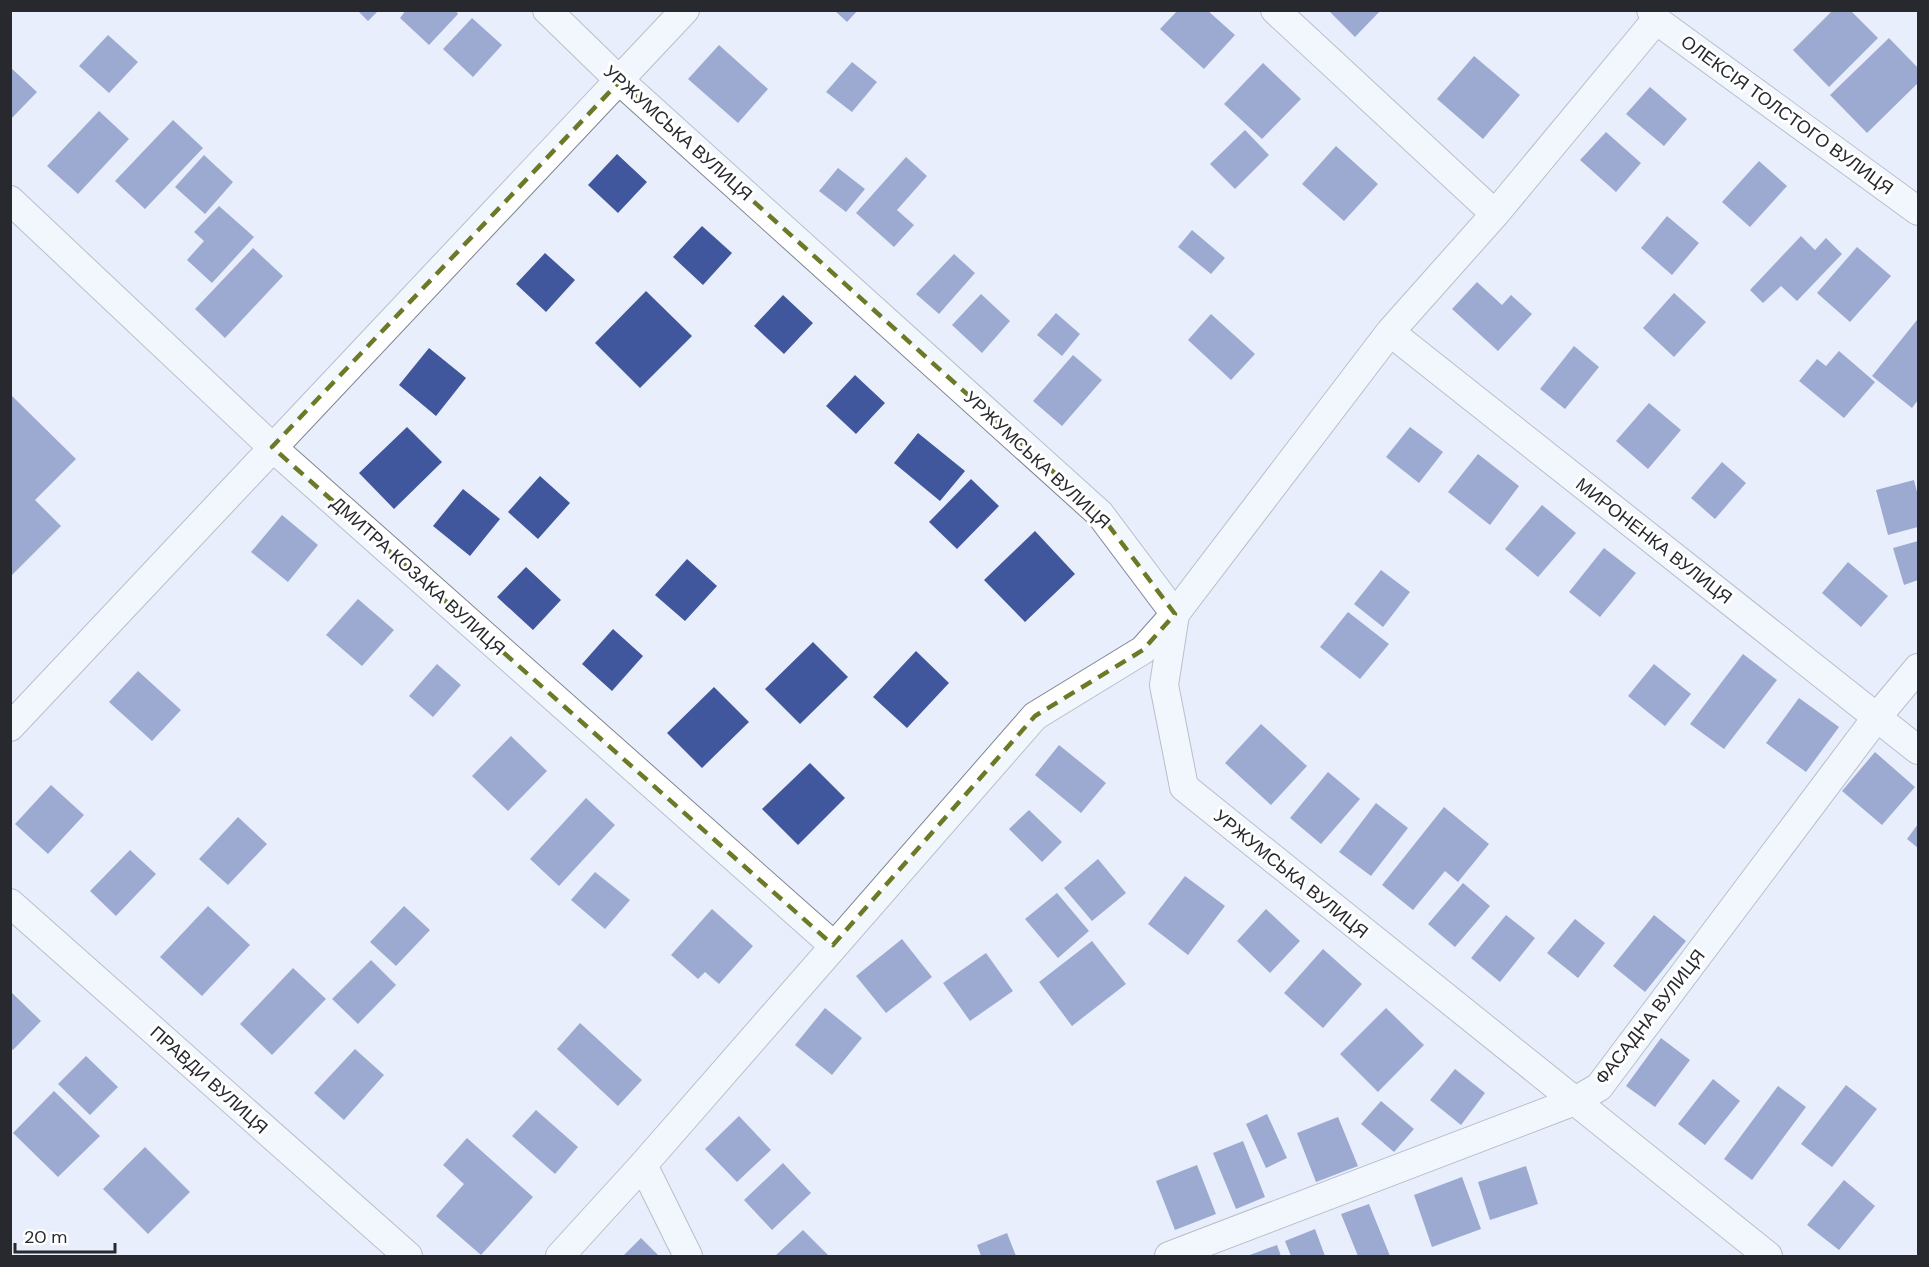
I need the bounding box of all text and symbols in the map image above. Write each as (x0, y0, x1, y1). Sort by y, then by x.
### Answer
street label: ОЛЕКСІЯ ТОЛСТОГО ВУЛИЦЯ (1676, 30, 1898, 200)
street label: УРЖУМСЬКА ВУЛИЦЯ (599, 60, 757, 206)
street label: УРЖУМСЬКА ВУЛИЦЯ (959, 386, 1115, 534)
street label: МИРОНЕНКА ВУЛИЦЯ (1571, 472, 1737, 610)
street label: ДМИТРА КОЗАКА ВУЛИЦЯ (326, 491, 510, 661)
street label: УРЖУМСЬКА ВУЛИЦЯ (1209, 804, 1373, 944)
street label: ФАСАДНА ВУЛИЦЯ (1590, 944, 1710, 1090)
street label: ПРАВДИ ВУЛИЦЯ (145, 1021, 273, 1139)
scale bar (15, 1216, 116, 1254)
text: 20 m (24, 1225, 67, 1249)

